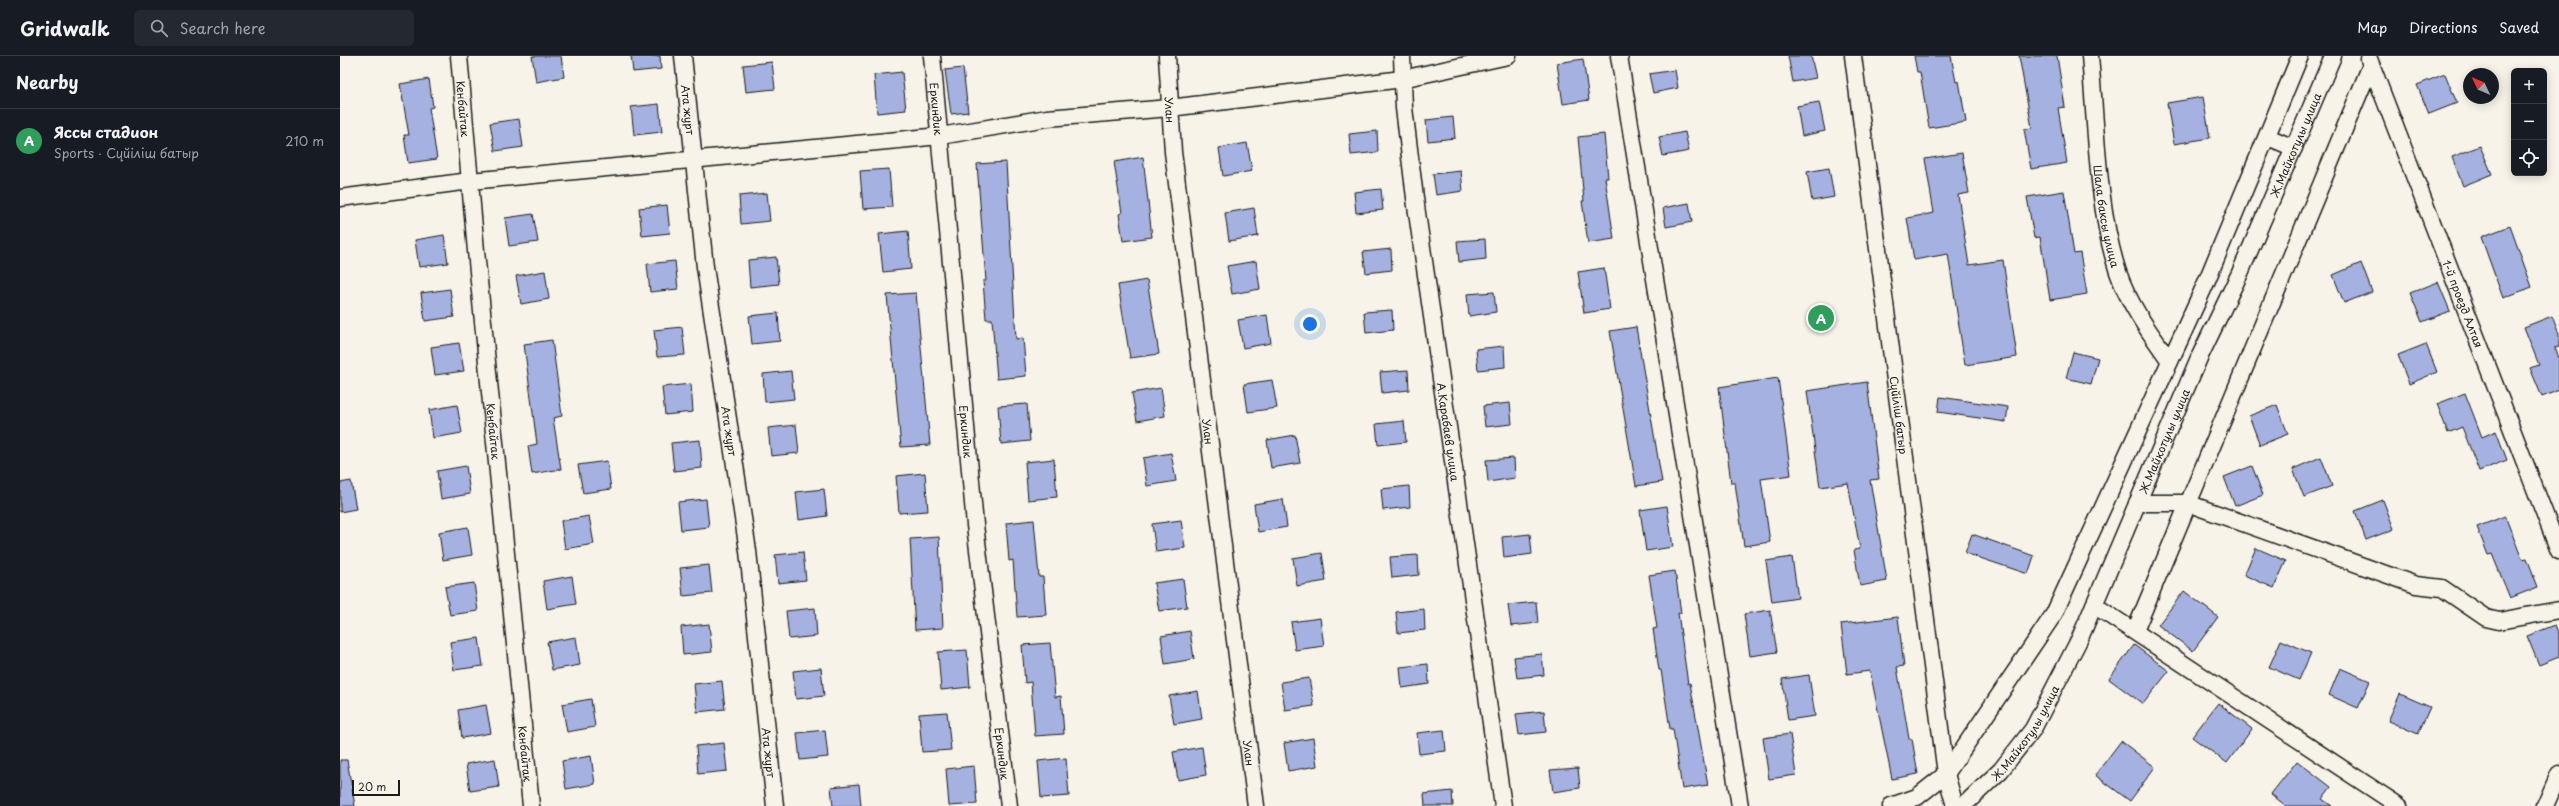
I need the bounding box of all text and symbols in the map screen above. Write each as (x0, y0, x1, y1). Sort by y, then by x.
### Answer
search box (134, 10, 414, 46)
text: Gridwalk (20, 14, 110, 42)
text: Search here (180, 16, 265, 39)
icon: search (148, 17, 170, 39)
text: Map (2357, 17, 2387, 38)
text: Directions (2409, 17, 2477, 38)
text: Saved (2499, 17, 2539, 38)
north arrow (2463, 68, 2499, 104)
map controls (2511, 68, 2547, 176)
button: + (2511, 68, 2547, 104)
text: Nearby (16, 69, 78, 95)
street label: Кенбайтак (453, 80, 475, 138)
street label: Еркиндик (926, 82, 948, 136)
street label: Ата журт (678, 84, 700, 136)
street label: Ж.Майкотулы улица (2265, 90, 2325, 200)
street label: Улан (1161, 97, 1180, 123)
button: − (2511, 104, 2547, 140)
text: Яссы стадион (54, 120, 158, 143)
text: A (24, 131, 34, 150)
text: 210 m (285, 131, 324, 150)
button: locate (2511, 140, 2547, 176)
text: Sports · Сүйіліш батыр (54, 143, 199, 162)
street label: Шала баксы улица (2090, 164, 2125, 269)
street label: 1-й проезд Алтая (2439, 257, 2488, 350)
pin: A (1808, 303, 1834, 333)
your location (1300, 314, 1320, 334)
street label: Сүйіліш батыр (1886, 375, 1913, 455)
street label: А.Карабаев улица (1433, 381, 1464, 482)
street label: Ж.Майкотулы улица (2134, 386, 2194, 497)
street label: Кенбайтак (483, 403, 505, 461)
street label: Еркиндик (956, 404, 977, 459)
street label: Ата журт (718, 405, 742, 458)
street label: Улан (1198, 418, 1219, 445)
street label: Ж.Майкотулы улица (1986, 682, 2063, 785)
street label: Кенбайтак (515, 725, 537, 783)
street label: Еркиндик (991, 726, 1014, 781)
street label: Ата журт (758, 727, 781, 779)
street label: Улан (1239, 739, 1259, 767)
scale bar (352, 778, 400, 797)
text: 20 m (358, 778, 386, 795)

